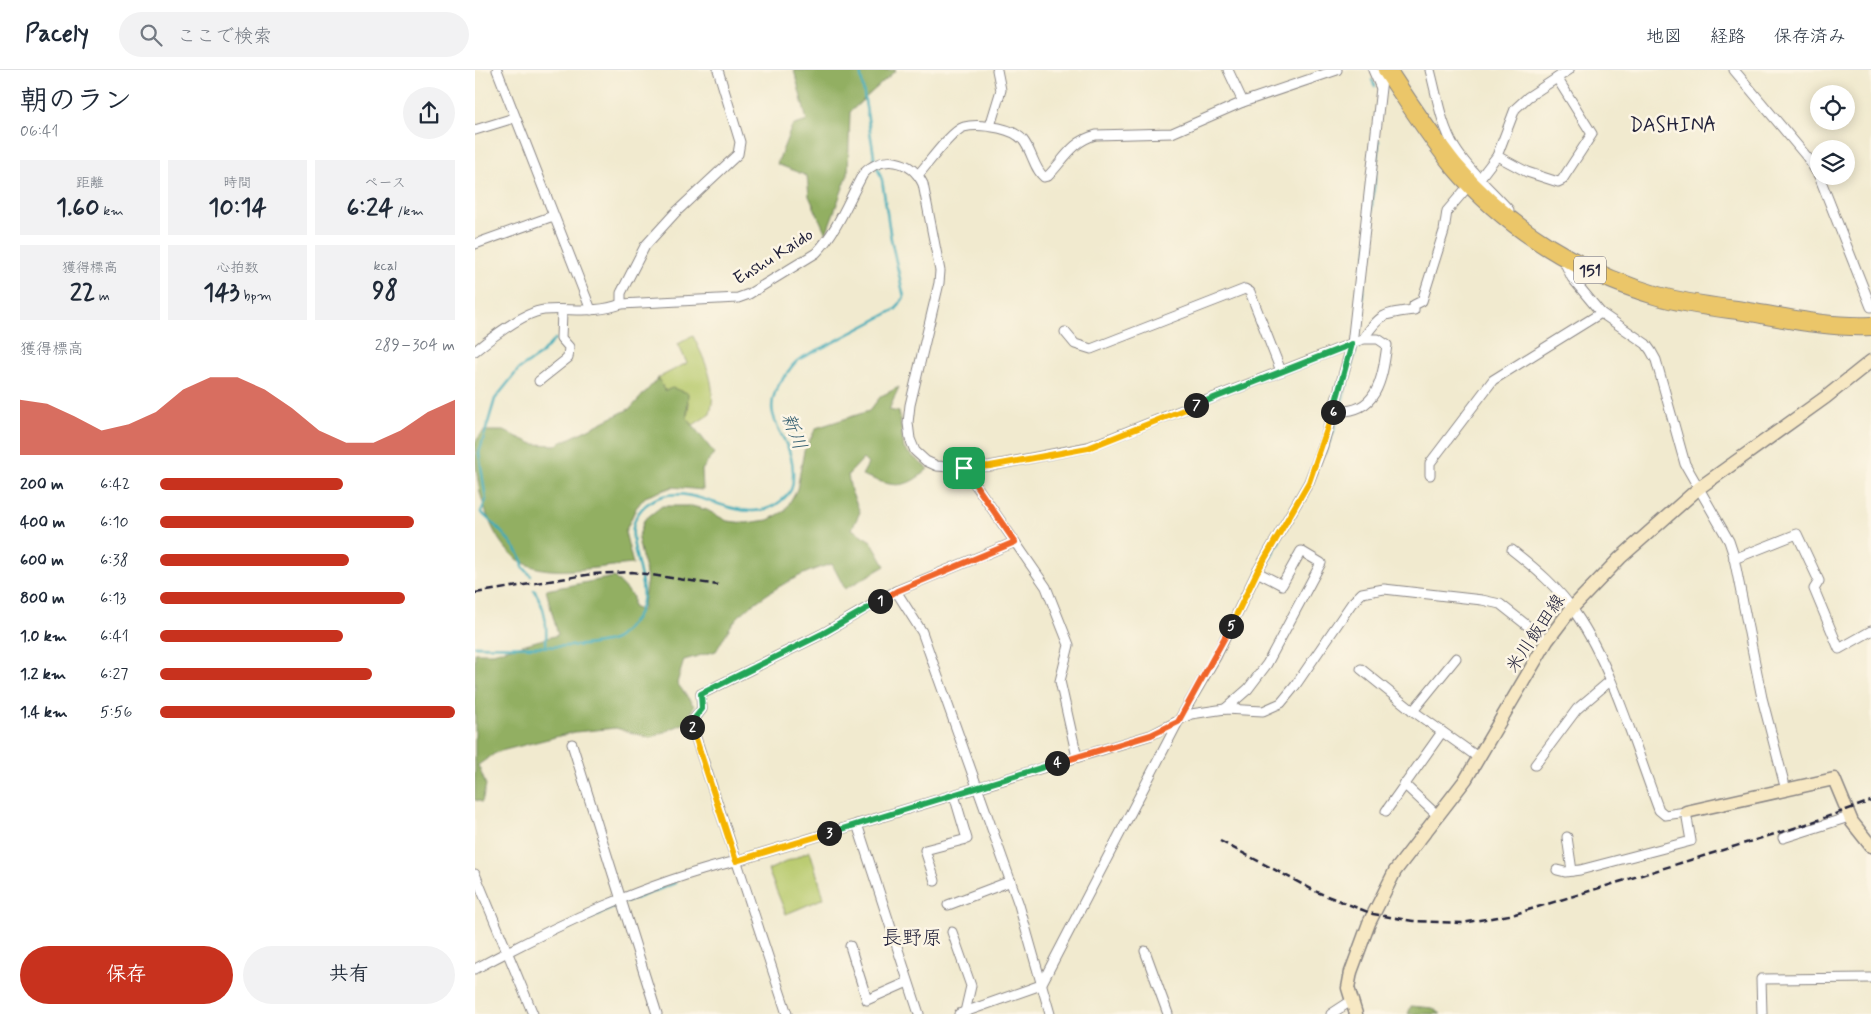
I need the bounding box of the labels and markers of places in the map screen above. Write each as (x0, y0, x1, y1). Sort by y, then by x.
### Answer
pin: 7 (1183, 392, 1209, 418)
pin: 6 (1321, 400, 1345, 424)
pin (943, 447, 985, 489)
pin: 1 (867, 588, 893, 614)
pin: 5 (1219, 614, 1243, 638)
pin: 2 (679, 714, 705, 740)
pin: 4 (1045, 750, 1069, 776)
pin: 3 (817, 820, 841, 846)

